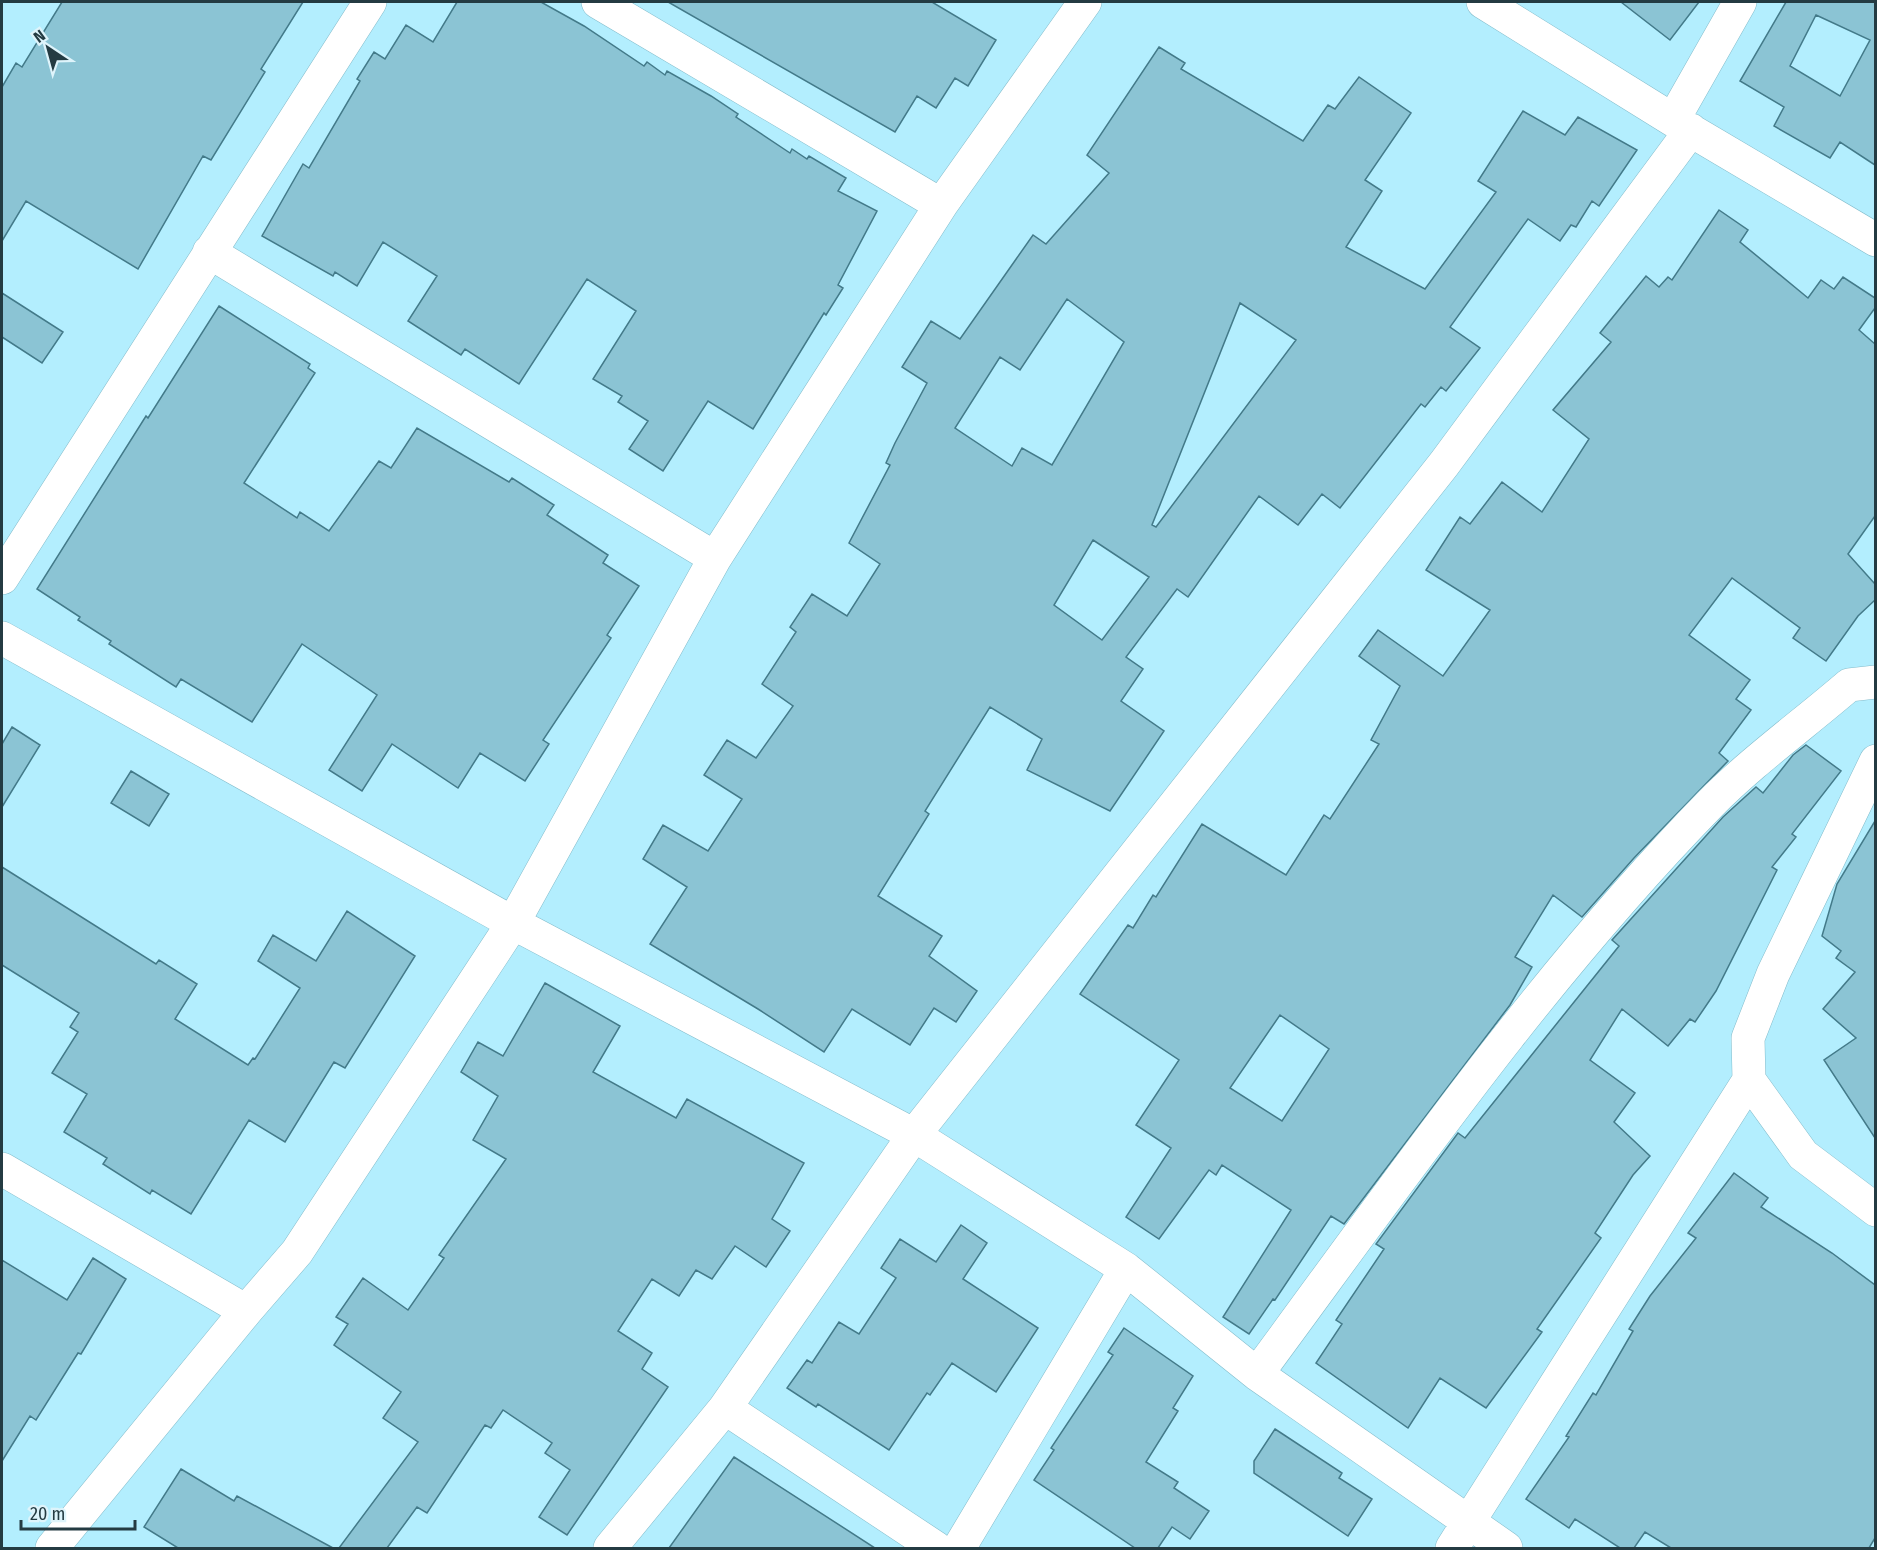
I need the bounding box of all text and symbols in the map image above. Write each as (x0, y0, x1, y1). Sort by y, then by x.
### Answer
north arrow (18, 18, 78, 78)
text: N (30, 26, 49, 47)
scale bar (21, 1493, 135, 1531)
text: 20 m (30, 1503, 65, 1525)

